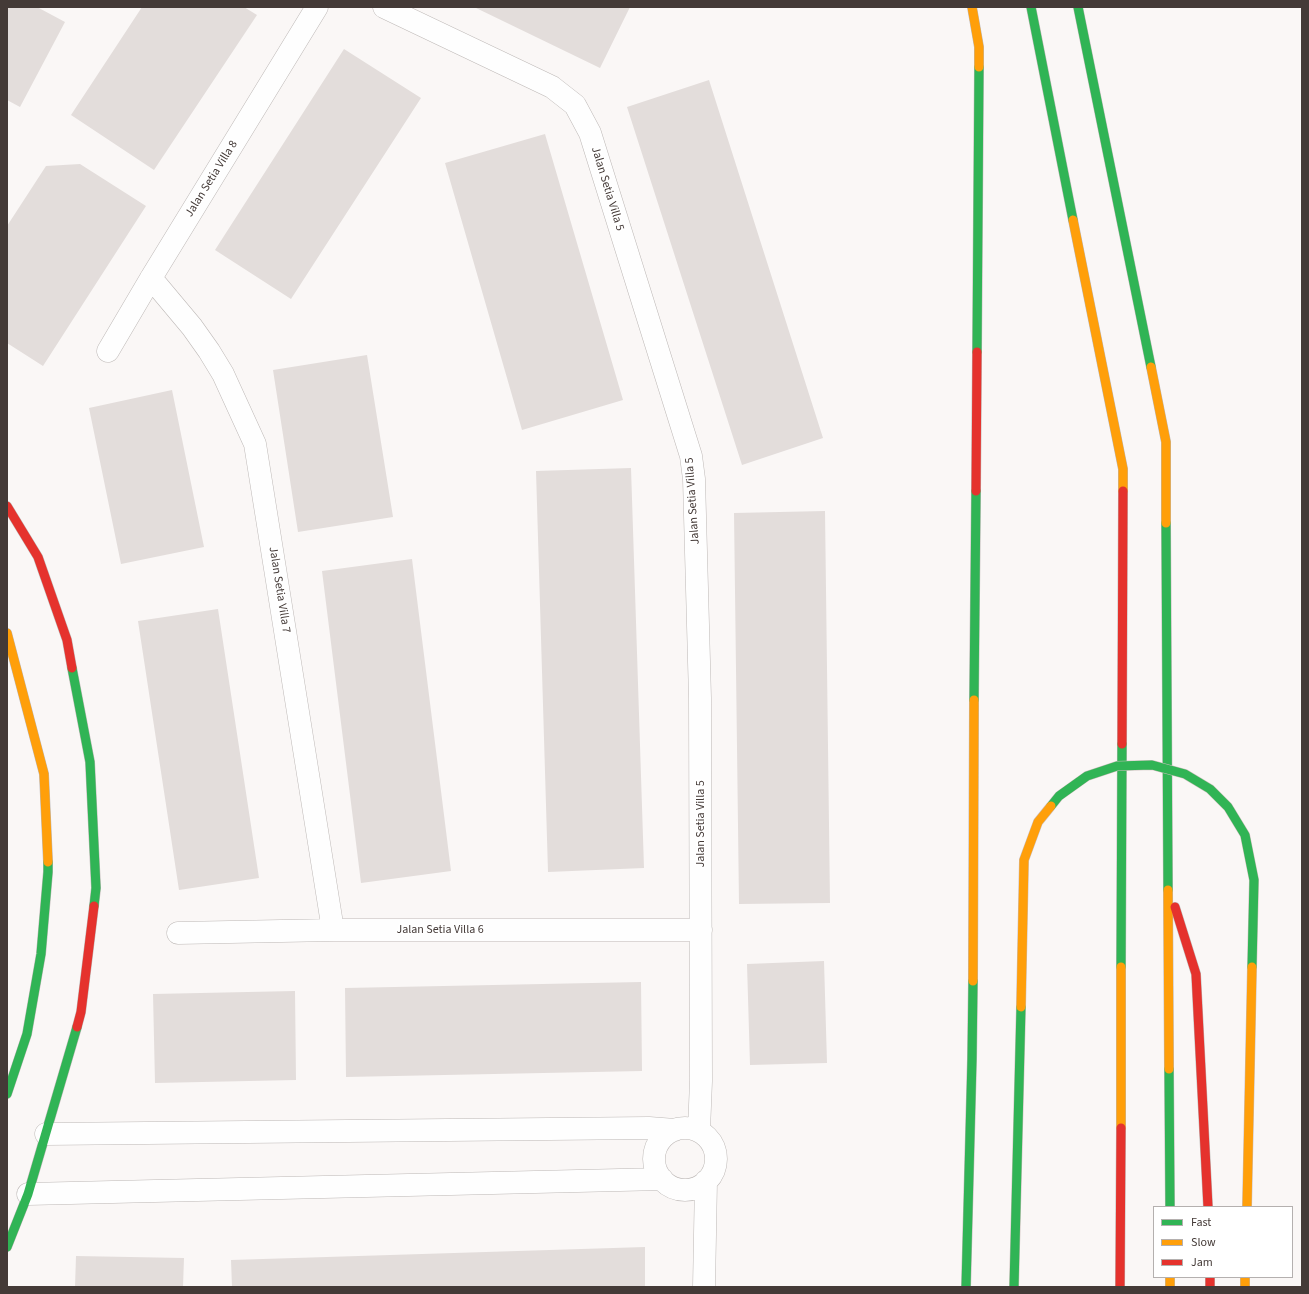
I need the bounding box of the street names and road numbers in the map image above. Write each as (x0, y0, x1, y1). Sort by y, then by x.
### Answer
street label: Jalan Setia Villa 8 (183, 138, 241, 220)
street label: Jalan Setia Villa 5 (587, 145, 627, 233)
street label: Jalan Setia Villa 5 (683, 457, 703, 545)
street label: Jalan Setia Villa 7 (265, 546, 293, 634)
street label: Jalan Setia Villa 5 (694, 780, 708, 868)
street label: Jalan Setia Villa 6 (396, 923, 484, 937)

